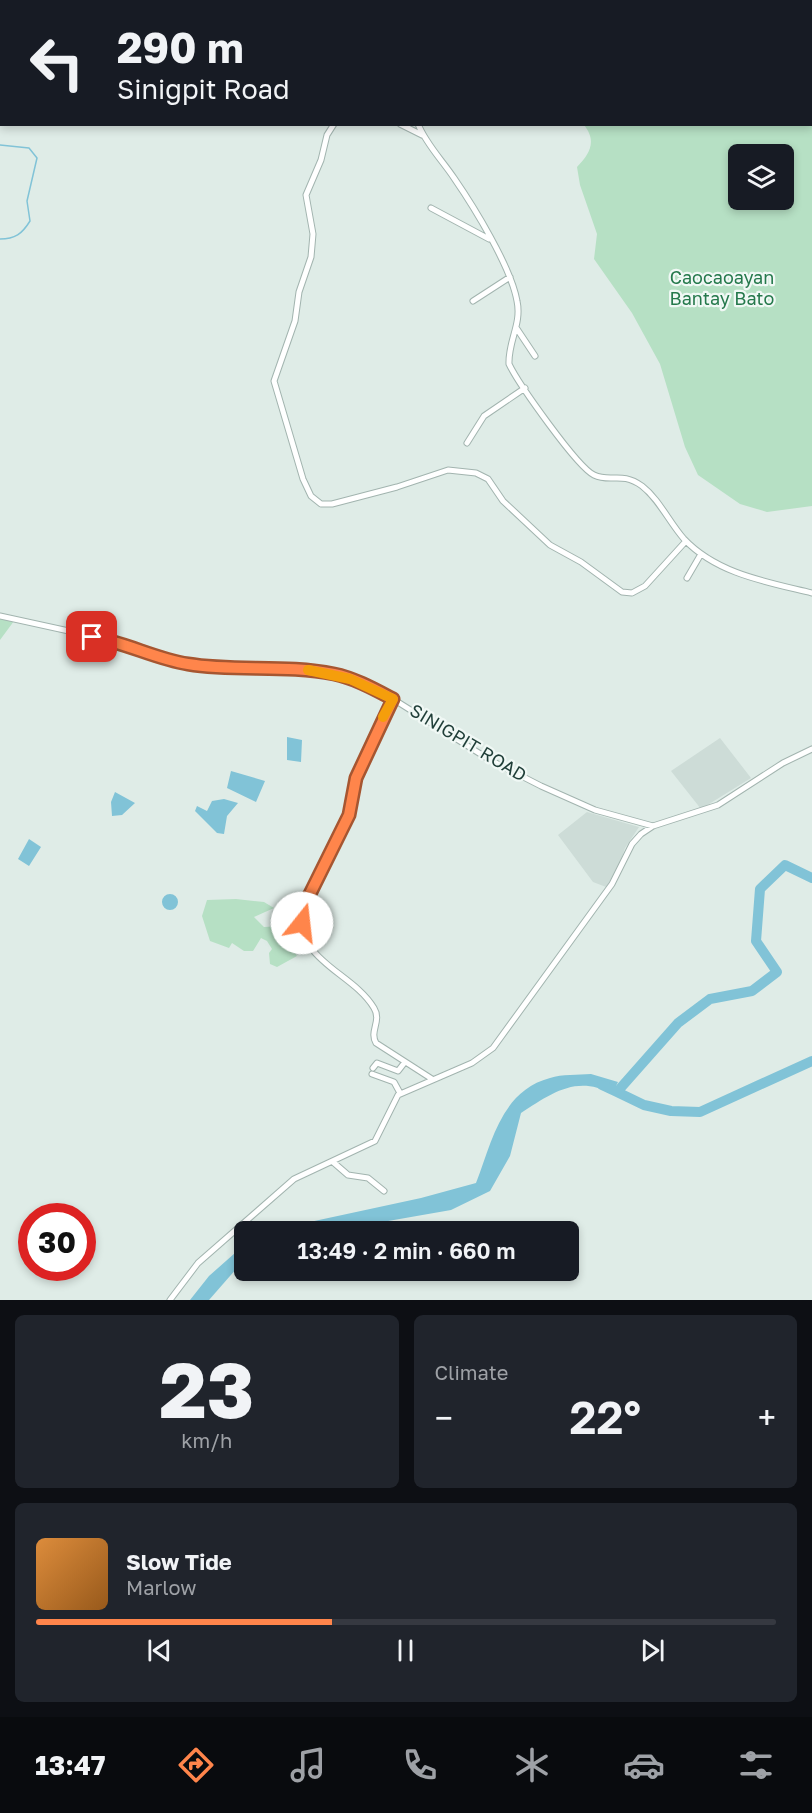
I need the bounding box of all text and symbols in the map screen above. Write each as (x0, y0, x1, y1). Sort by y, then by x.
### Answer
text: 290 m (117, 22, 244, 72)
icon: left (18, 24, 96, 102)
text: Sinigpit Road (117, 73, 290, 105)
map controls (728, 144, 794, 210)
button: layers (728, 144, 794, 210)
park label: Caocaoayan Bantay Bato (670, 266, 774, 309)
pin (66, 611, 117, 662)
icon: arrive (75, 620, 108, 653)
street label: SINIGPIT ROAD (406, 699, 531, 786)
position arrow (270, 891, 334, 955)
speed limit sign: 30 (18, 1203, 96, 1281)
text: 13:49 · 2 min · 660 m (298, 1237, 515, 1264)
text: 23 (159, 1342, 254, 1435)
text: Climate (435, 1360, 508, 1384)
text: 22° (570, 1390, 641, 1444)
text: − (435, 1398, 453, 1437)
text: + (758, 1398, 776, 1437)
text: km/h (181, 1428, 232, 1452)
text: Slow Tide (126, 1548, 232, 1575)
text: Marlow (126, 1575, 197, 1599)
icon: previous (143, 1634, 176, 1667)
icon: pause (389, 1634, 422, 1667)
icon: next (636, 1634, 669, 1667)
icon: directions (175, 1744, 217, 1786)
icon: music (287, 1744, 329, 1786)
icon: phone (399, 1744, 441, 1786)
icon: climate (511, 1744, 553, 1786)
icon: car (623, 1744, 665, 1786)
icon: filters (735, 1744, 777, 1786)
text: 13:47 (35, 1749, 106, 1781)

